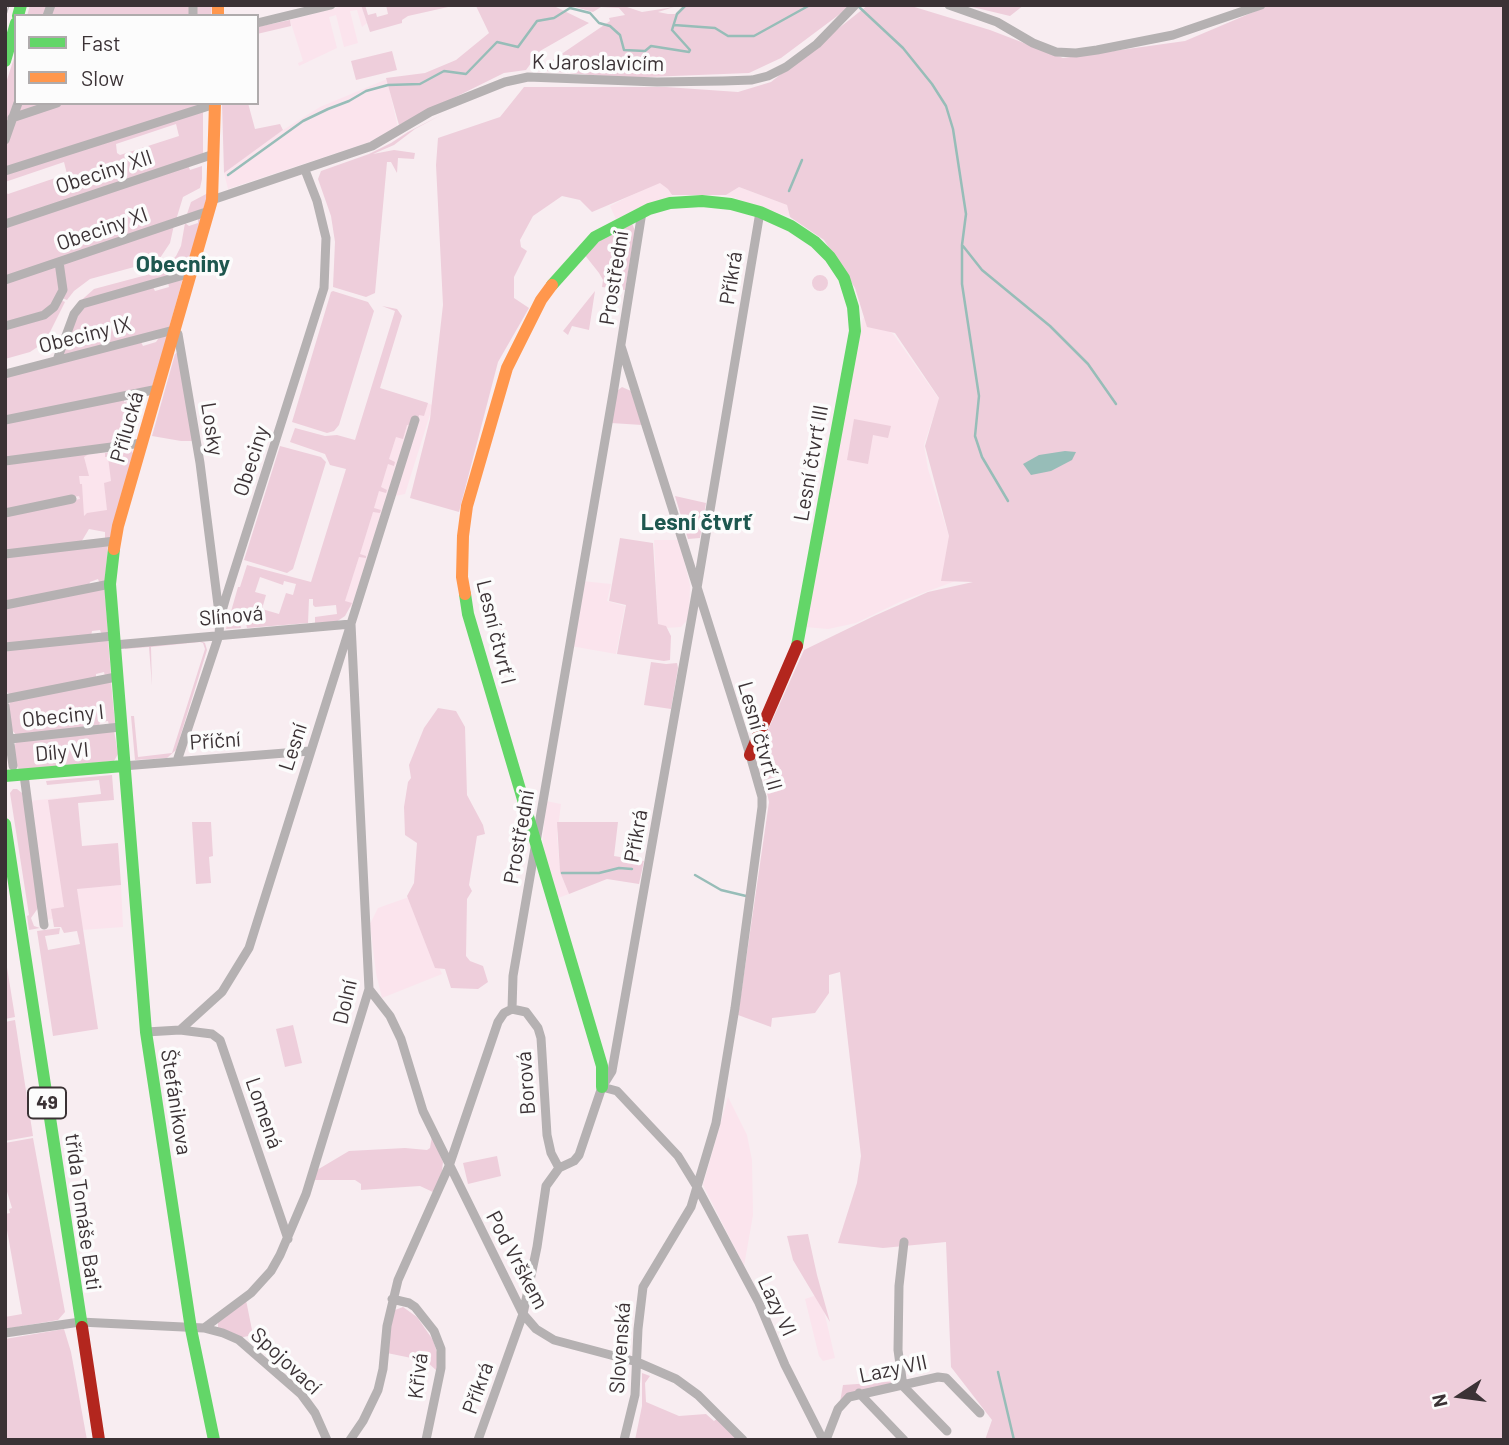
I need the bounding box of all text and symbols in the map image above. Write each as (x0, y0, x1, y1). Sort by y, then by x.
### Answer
legend (14, 14, 259, 105)
text: Fast (81, 30, 121, 55)
street label: K Jaroslavicím (532, 49, 664, 77)
text: Slow (81, 65, 124, 90)
street label: Obeciny XII (53, 145, 155, 199)
street label: Obeciny XI (53, 202, 151, 256)
street label: Prostřední (594, 229, 634, 327)
district label: Obecniny (136, 250, 230, 278)
street label: Příkrá (714, 250, 748, 306)
street label: Obeciny IX (36, 311, 134, 359)
street label: Přílucká (105, 389, 149, 465)
street label: Losky (195, 401, 229, 457)
street label: Lesní čtvrť III (788, 403, 834, 523)
street label: Obeciny (228, 423, 274, 499)
district label: Lesní čtvrť (641, 508, 751, 536)
street label: Lesní čtvrť I (471, 577, 521, 687)
street label: Slínová (198, 601, 264, 631)
street label: Lesní čtvrť II (732, 679, 788, 793)
street label: Obeciny I (21, 699, 105, 733)
street label: Lesní (273, 720, 313, 774)
street label: Příční (189, 727, 241, 755)
street label: Díly VI (34, 737, 90, 767)
street label: Prostřední (498, 788, 540, 886)
street label: Příkrá (619, 808, 653, 864)
street label: Dolní (328, 977, 362, 1027)
street label: Štefánikova (155, 1047, 197, 1157)
street label: Borová (511, 1050, 541, 1116)
street label: Lomená (240, 1074, 288, 1152)
road number: 49 (28, 1088, 66, 1119)
street label: třída Tomáše Bati (60, 1132, 106, 1292)
street label: Pod Vrškem (481, 1207, 553, 1313)
street label: Lazy VI (752, 1272, 802, 1340)
street label: Slovenská (604, 1302, 636, 1394)
street label: Spojovací (246, 1322, 326, 1400)
street label: Lazy VII (857, 1349, 929, 1389)
street label: Křivá (403, 1351, 433, 1401)
street label: Příkrá (457, 1359, 499, 1417)
north arrow (1425, 1361, 1495, 1431)
text: N (1426, 1392, 1452, 1410)

